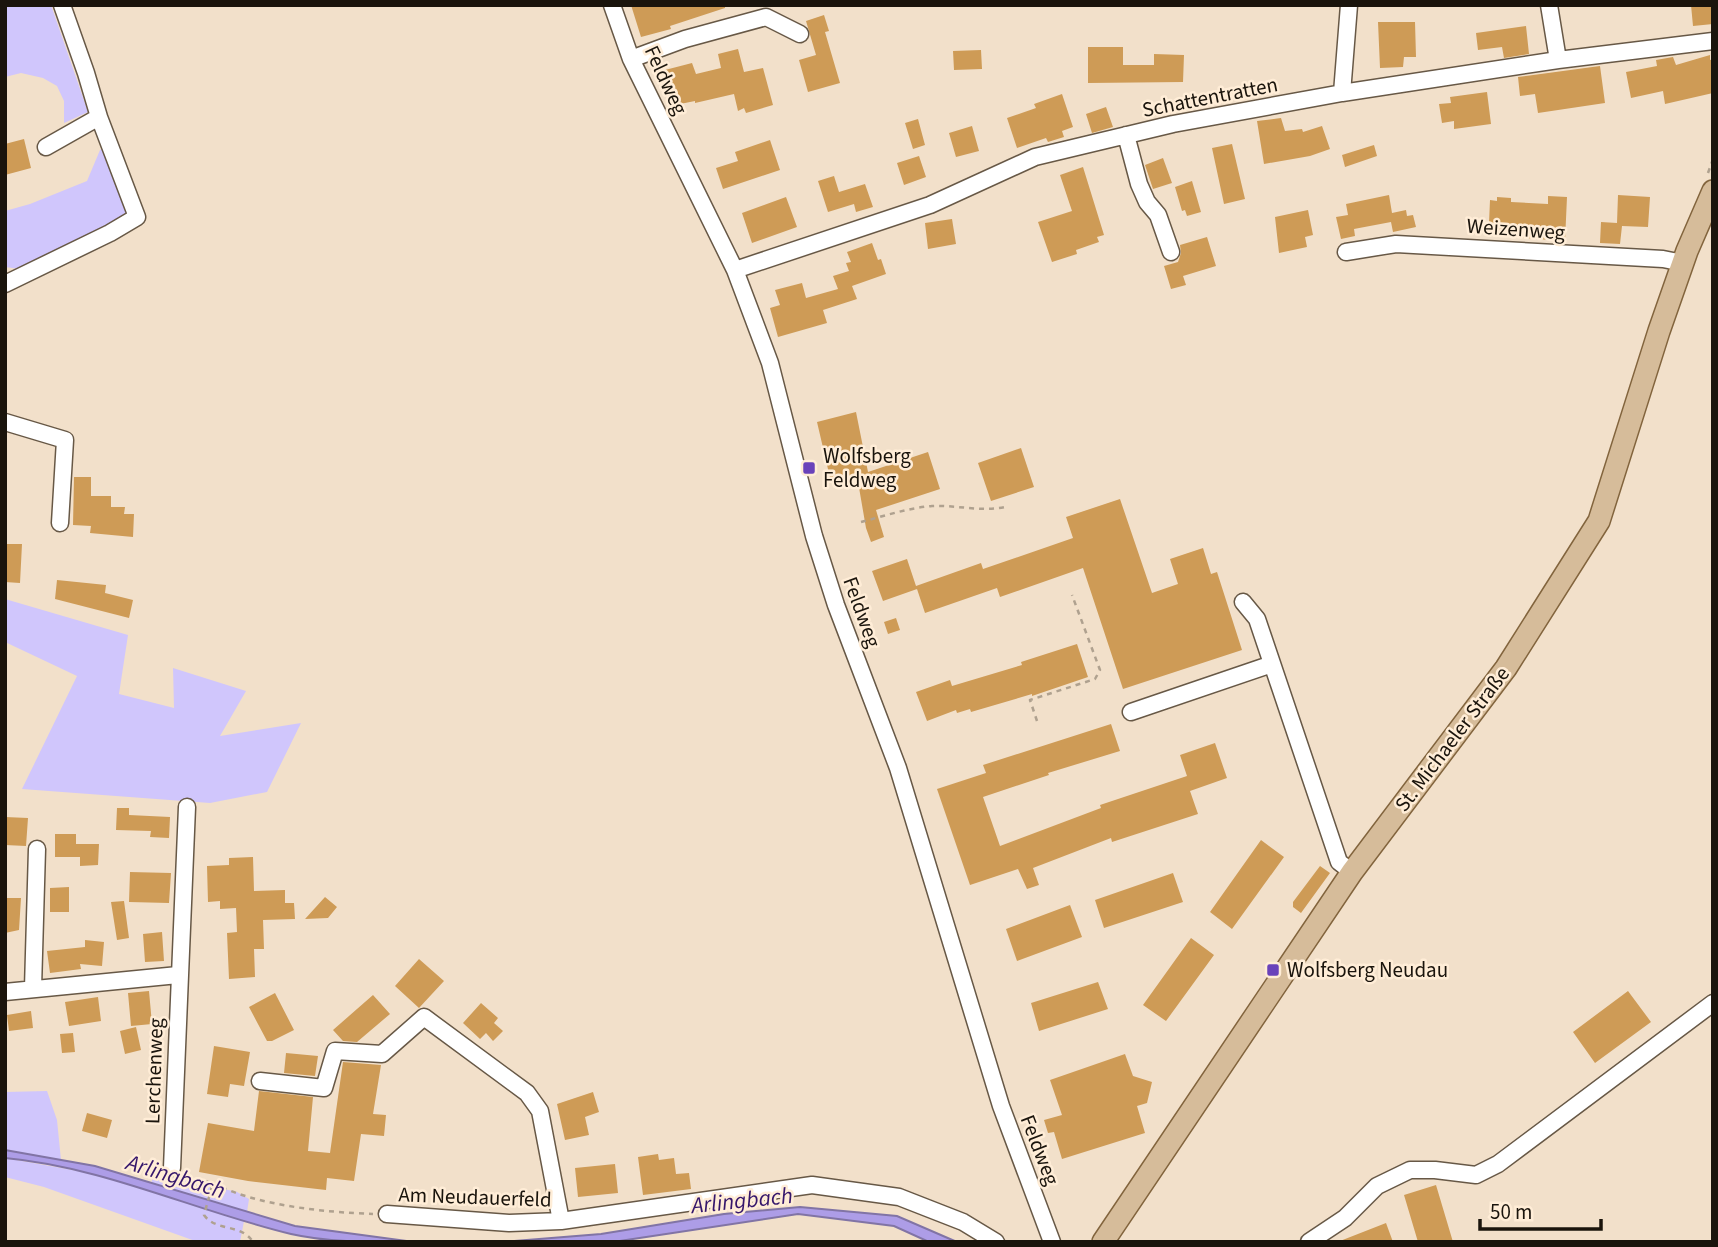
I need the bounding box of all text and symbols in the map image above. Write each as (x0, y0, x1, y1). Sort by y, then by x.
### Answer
street label: Feldweg (637, 40, 695, 120)
street label: Schattentratten (1140, 69, 1280, 125)
street label: Weizenweg (1466, 211, 1567, 247)
place label: Wolfsberg Feldweg (823, 441, 911, 495)
marker: Wolfsberg Feldweg (801, 460, 817, 476)
street label: Feldweg (835, 572, 889, 652)
street label: St. Michaeler Straße (1387, 660, 1517, 818)
place label: Wolfsberg Neudau (1287, 955, 1448, 985)
marker: Wolfsberg Neudau (1265, 962, 1281, 978)
street label: Lerchenweg (137, 1017, 171, 1125)
street label: Feldweg (1013, 1110, 1067, 1190)
water label: Arlingbach (120, 1145, 229, 1207)
street label: Am Neudauerfeld (398, 1179, 552, 1215)
water label: Arlingbach (688, 1179, 794, 1222)
scale bar (1480, 1188, 1601, 1232)
text: 50 m (1490, 1197, 1532, 1227)

